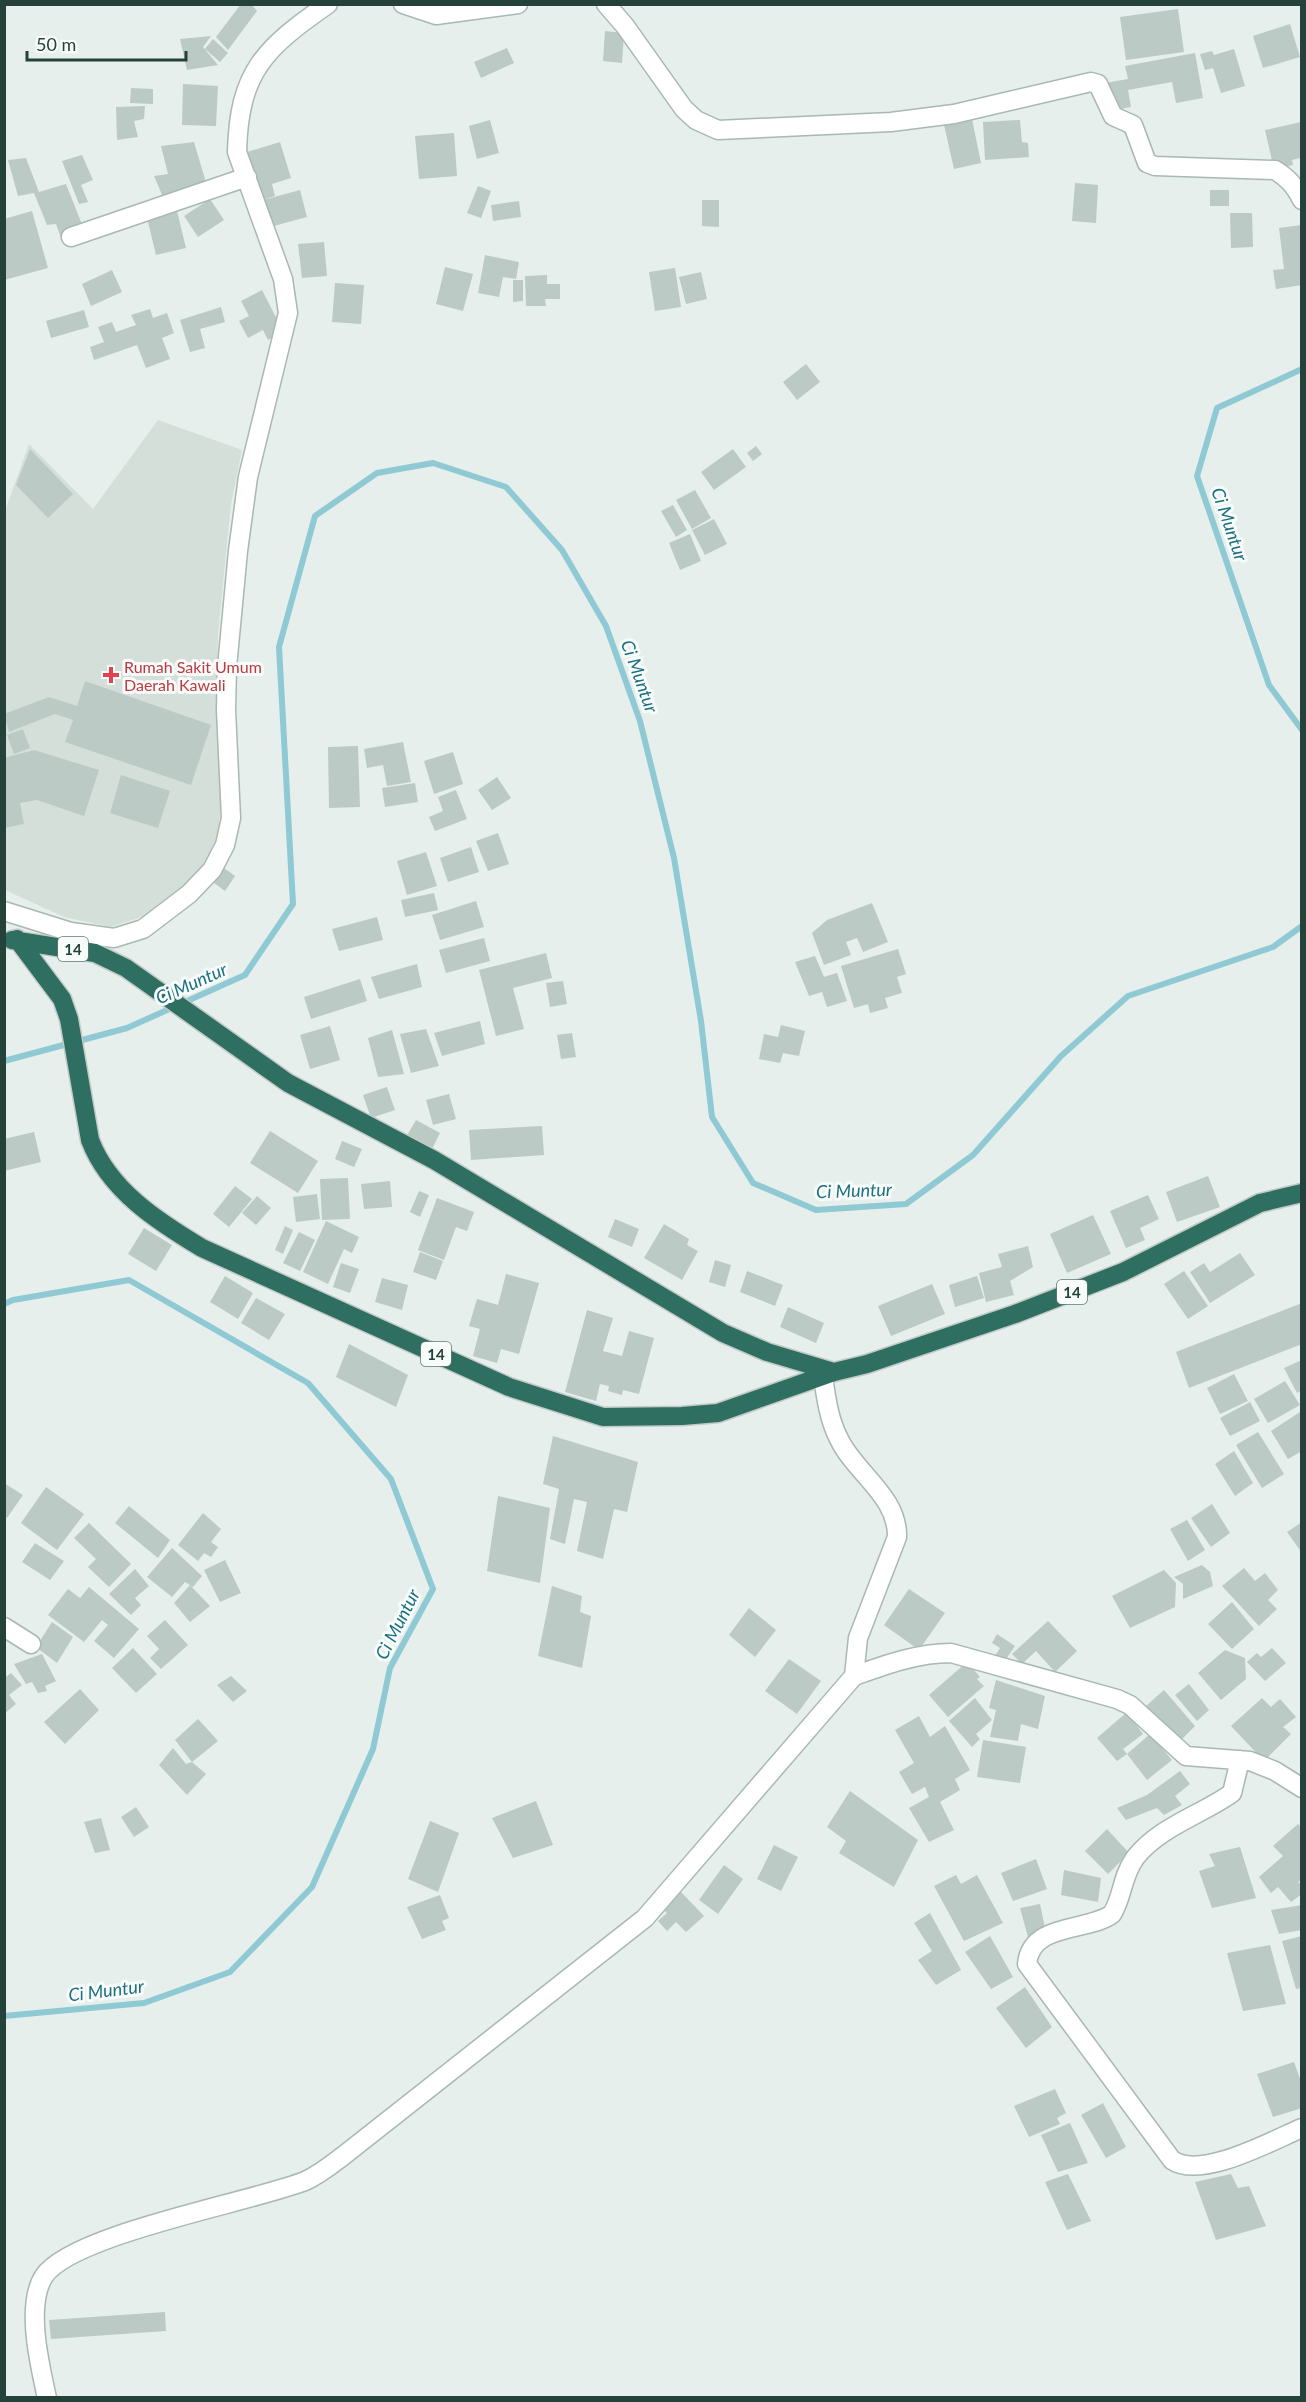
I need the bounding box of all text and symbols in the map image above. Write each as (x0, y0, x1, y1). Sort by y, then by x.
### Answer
scale bar (27, 24, 186, 62)
text: 50 m (36, 33, 76, 55)
water label: Ci Muntur (1207, 484, 1253, 564)
water label: Ci Muntur (617, 637, 664, 716)
place label: Rumah Sakit Umum Daerah Kawali (124, 657, 262, 694)
marker: Rumah Sakit Umum Daerah Kawali (102, 666, 120, 684)
road number: 14 (58, 937, 88, 961)
water label: Ci Muntur (152, 957, 231, 1009)
water label: Ci Muntur (816, 1178, 893, 1202)
road number: 14 (1057, 1280, 1087, 1304)
road number: 14 (421, 1342, 451, 1366)
water label: Ci Muntur (370, 1584, 424, 1663)
water label: Ci Muntur (67, 1974, 146, 2006)

